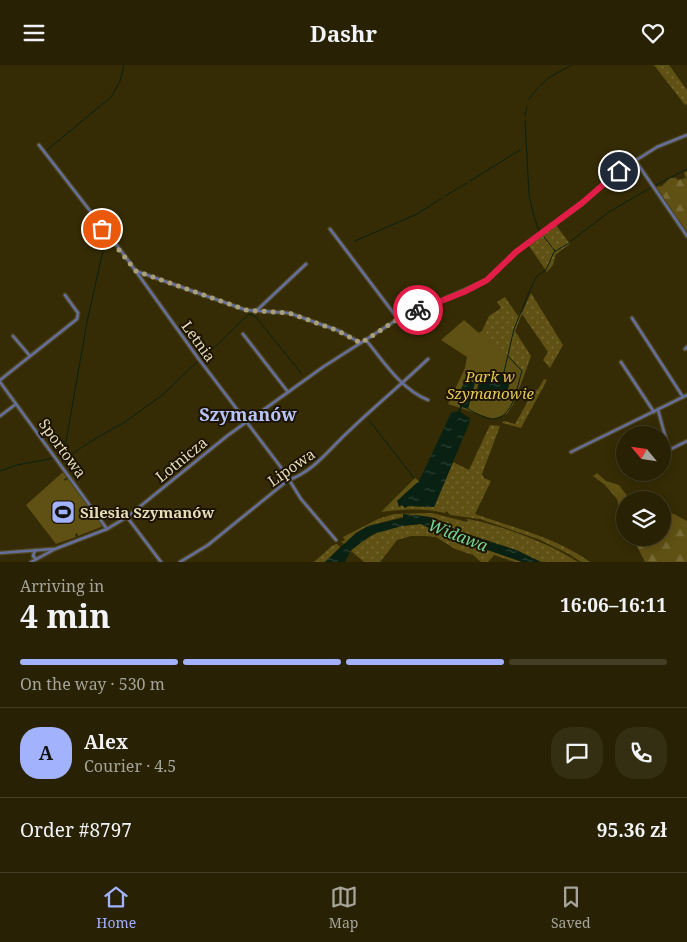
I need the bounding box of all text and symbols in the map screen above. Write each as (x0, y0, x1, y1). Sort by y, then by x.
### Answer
text: Dashr (310, 18, 377, 48)
icon: menu (20, 19, 48, 47)
icon: heart (639, 19, 667, 47)
pin (598, 150, 640, 192)
icon: home (605, 157, 633, 185)
pin (81, 208, 123, 250)
icon: bag (88, 215, 116, 243)
courier (393, 285, 443, 335)
icon: bike (404, 296, 432, 324)
street label: Letnia (178, 317, 220, 365)
park label: Park w Szymanowie (446, 366, 534, 403)
district label: Szymanów (199, 402, 297, 426)
street label: Sportowa (35, 414, 91, 482)
north arrow (616, 426, 671, 481)
map controls (616, 426, 671, 546)
street label: Lotnicza (151, 432, 211, 486)
street label: Lipowa (263, 443, 319, 491)
button: layers (616, 491, 671, 546)
sports icon: Silesia Szymanów (50, 499, 76, 525)
place label: Silesia Szymanów (80, 502, 215, 522)
water label: Widawa (425, 514, 492, 557)
text: Arriving in (20, 575, 104, 597)
text: 16:06–16:11 (560, 592, 667, 618)
text: 4 min (20, 594, 111, 637)
text: On the way · 530 m (20, 673, 165, 695)
button: chat (551, 727, 603, 779)
button: phone (615, 727, 667, 779)
text: Alex (84, 729, 128, 755)
text: A (39, 740, 53, 766)
text: Courier · 4.5 (84, 755, 176, 777)
text: Order #8797 (20, 817, 132, 843)
text: 95.36 zł (597, 817, 667, 843)
tab: Home (96, 883, 136, 932)
tab: Map (329, 883, 358, 932)
tab: Saved (551, 883, 591, 932)

